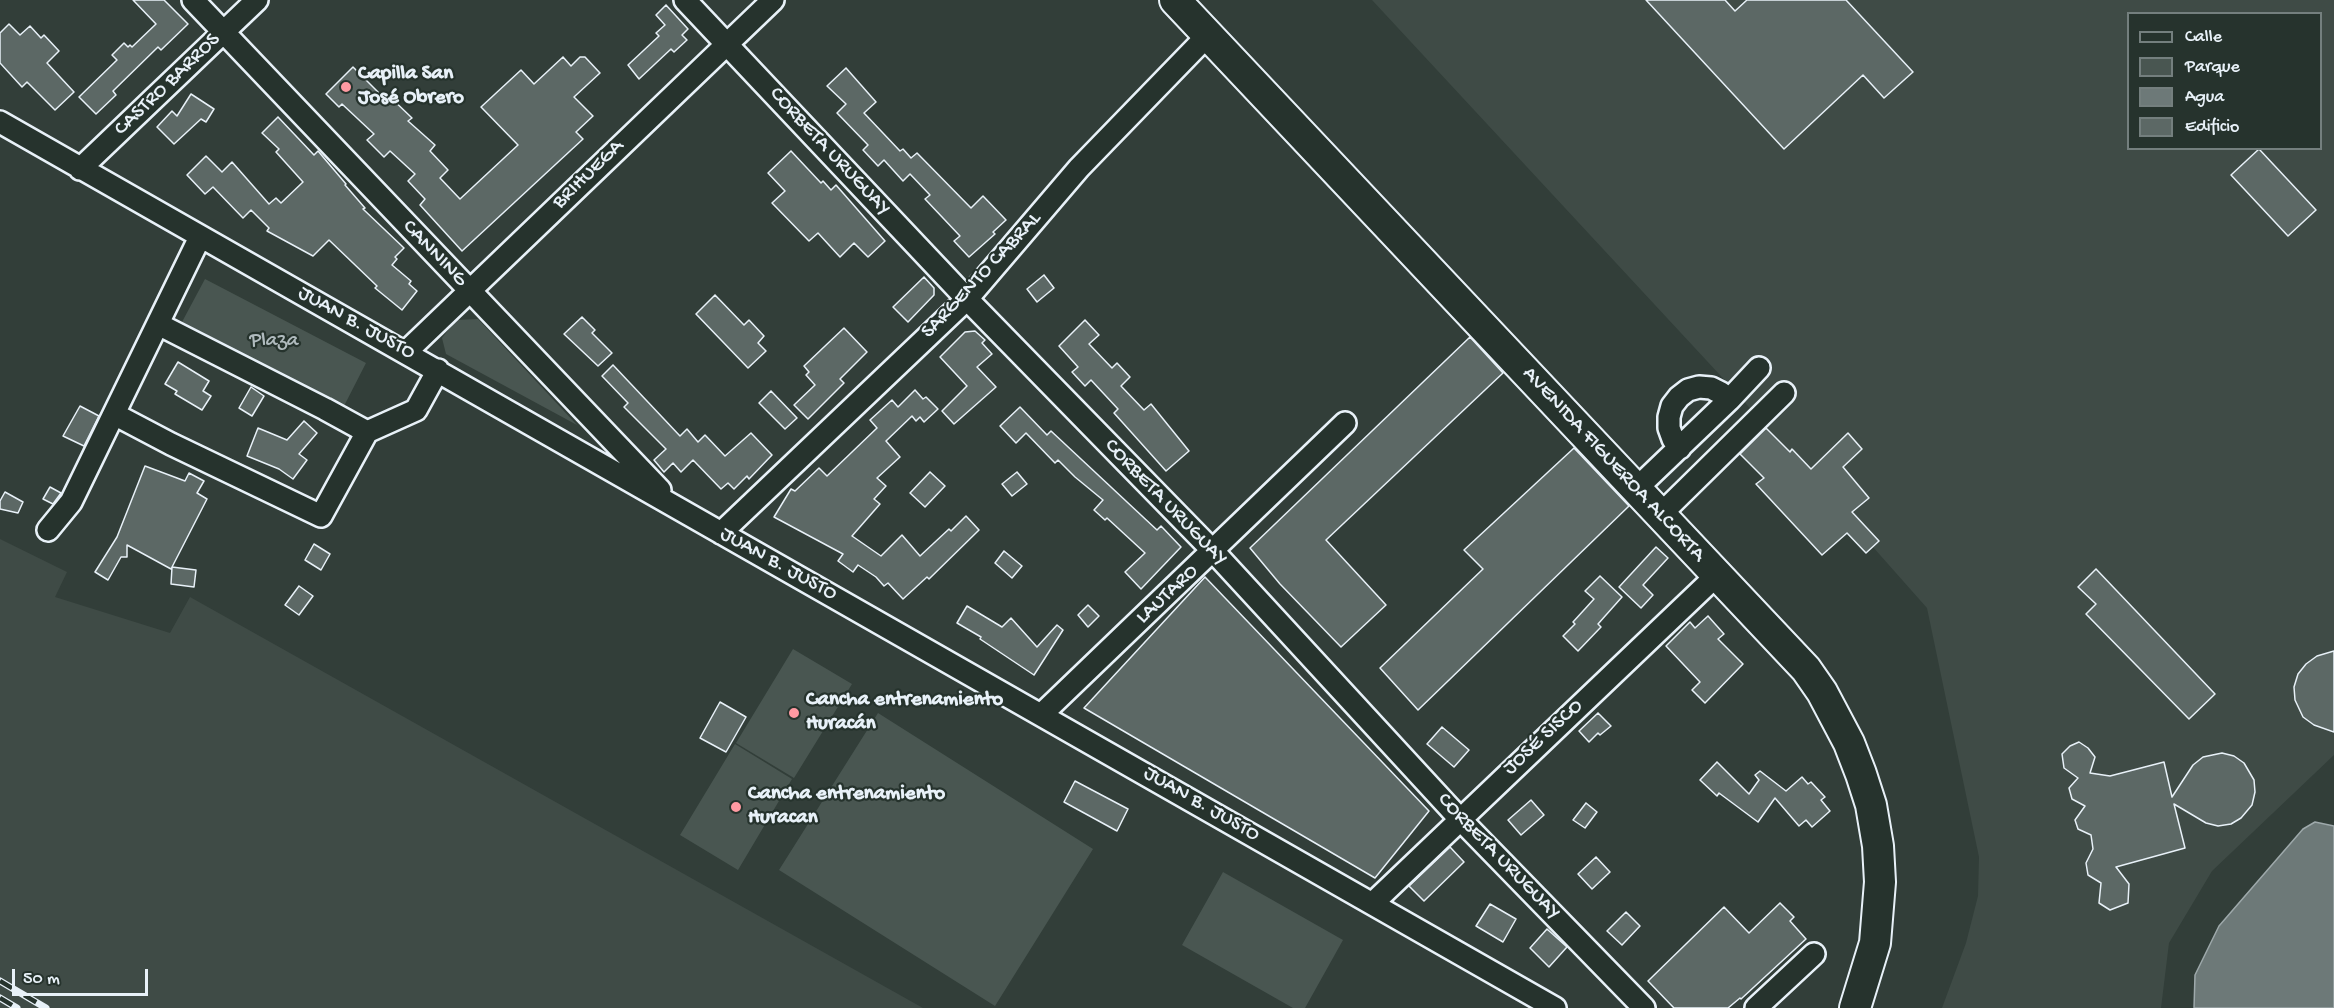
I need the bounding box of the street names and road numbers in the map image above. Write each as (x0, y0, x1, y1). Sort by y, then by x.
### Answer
street label: CASTRO BARROS (110, 28, 226, 142)
street label: CORBETA URUGUAY (763, 82, 895, 222)
street label: BRIHUEGA (548, 135, 630, 215)
street label: SARGENTO CABRAL (917, 207, 1047, 345)
street label: CANNING (396, 215, 472, 293)
street label: JUAN B. JUSTO (293, 281, 419, 367)
street label: AVENIDA FIGUEROA ALCORTA (1516, 362, 1710, 568)
street label: CORBETA URUGUAY (1098, 434, 1232, 572)
street label: JUAN B. JUSTO (715, 522, 841, 608)
street label: LAUTARO (1132, 560, 1204, 630)
street label: JOSÉ SISCO (1499, 695, 1589, 781)
street label: JUAN B. JUSTO (1138, 762, 1264, 848)
street label: CORBETA URUGUAY (1431, 788, 1565, 926)

